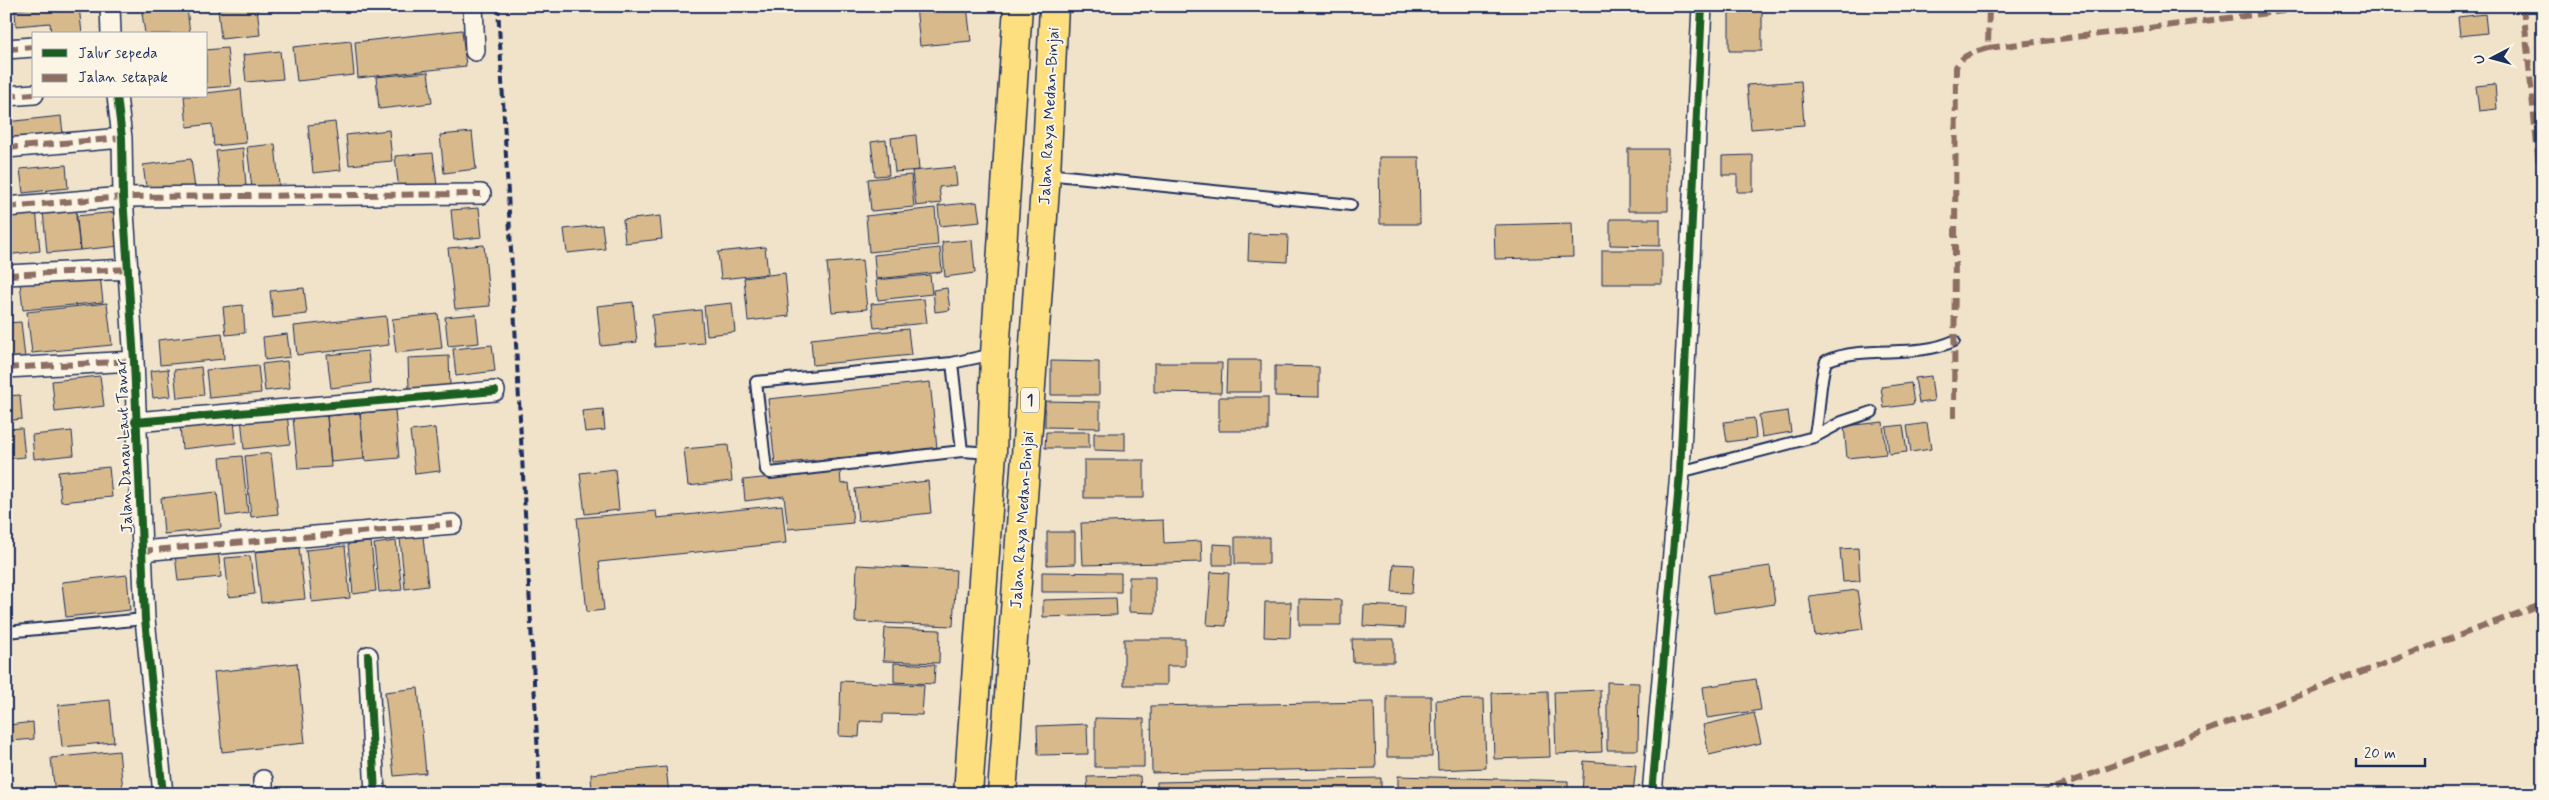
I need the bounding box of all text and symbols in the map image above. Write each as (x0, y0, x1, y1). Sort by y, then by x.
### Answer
street label: Jalan Raya Medan-Binjai (1034, 26, 1065, 205)
legend (32, 32, 208, 98)
north arrow (2466, 32, 2516, 82)
text: Jalur sepeda (78, 44, 158, 64)
text: U (2471, 54, 2489, 65)
text: Jalan setapak (78, 68, 168, 88)
street label: Jalan Danau Laut Tawar (111, 358, 138, 534)
road number: 1 (1021, 388, 1039, 412)
street label: Jalan Raya Medan-Binjai (1006, 430, 1039, 609)
scale bar (2356, 735, 2425, 767)
text: 20 m (2364, 744, 2396, 764)

